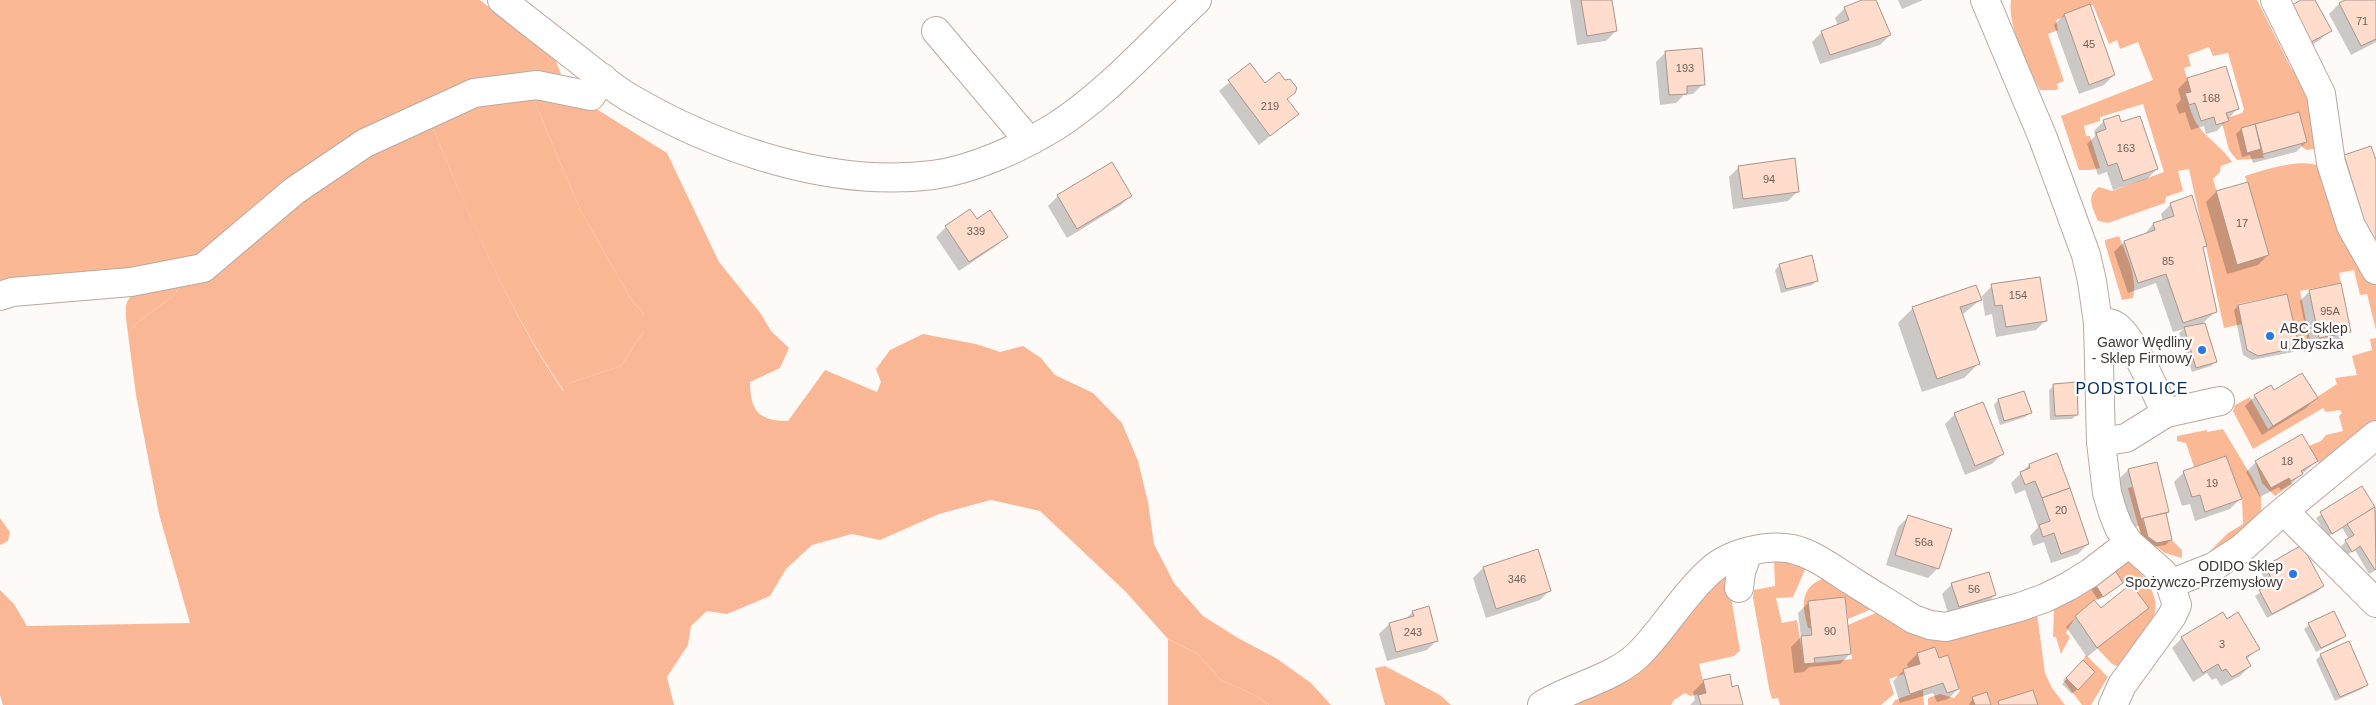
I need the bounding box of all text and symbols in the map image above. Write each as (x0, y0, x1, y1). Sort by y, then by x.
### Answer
house number: 71 (2356, 15, 2368, 27)
house number: 45 (2083, 38, 2095, 50)
house number: 193 (1676, 62, 1694, 74)
house number: 168 (2202, 92, 2220, 104)
house number: 219 (1261, 100, 1279, 112)
house number: 163 (2117, 142, 2135, 154)
house number: 94 (1763, 173, 1775, 185)
house number: 17 (2236, 217, 2248, 229)
house number: 339 (967, 225, 985, 237)
house number: 85 (2162, 255, 2174, 267)
house number: 154 (2009, 289, 2027, 301)
house number: 95A (2320, 305, 2340, 317)
place label: ABC Sklep u Zbyszka (2280, 320, 2348, 352)
marker: ABC Sklep u Zbyszka (2264, 330, 2276, 342)
place label: Gawor Wędliny - Sklep Firmowy (2092, 334, 2192, 366)
marker: Gawor Wędliny - Sklep Firmowy (2196, 344, 2208, 356)
district label: PODSTOLICE (2076, 380, 2188, 397)
house number: 18 (2281, 455, 2293, 467)
house number: 19 (2206, 477, 2218, 489)
house number: 20 (2055, 504, 2067, 516)
house number: 56a (1915, 536, 1934, 548)
place label: ODIDO Sklep Spożywczo-Przemysłowy (2125, 558, 2283, 590)
marker: ODIDO Sklep Spożywczo-Przemysłowy (2287, 568, 2299, 580)
house number: 346 (1508, 573, 1526, 585)
house number: 56 (1968, 583, 1980, 595)
house number: 90 (1824, 625, 1836, 637)
house number: 243 (1404, 626, 1422, 638)
house number: 3 (2219, 638, 2225, 650)

